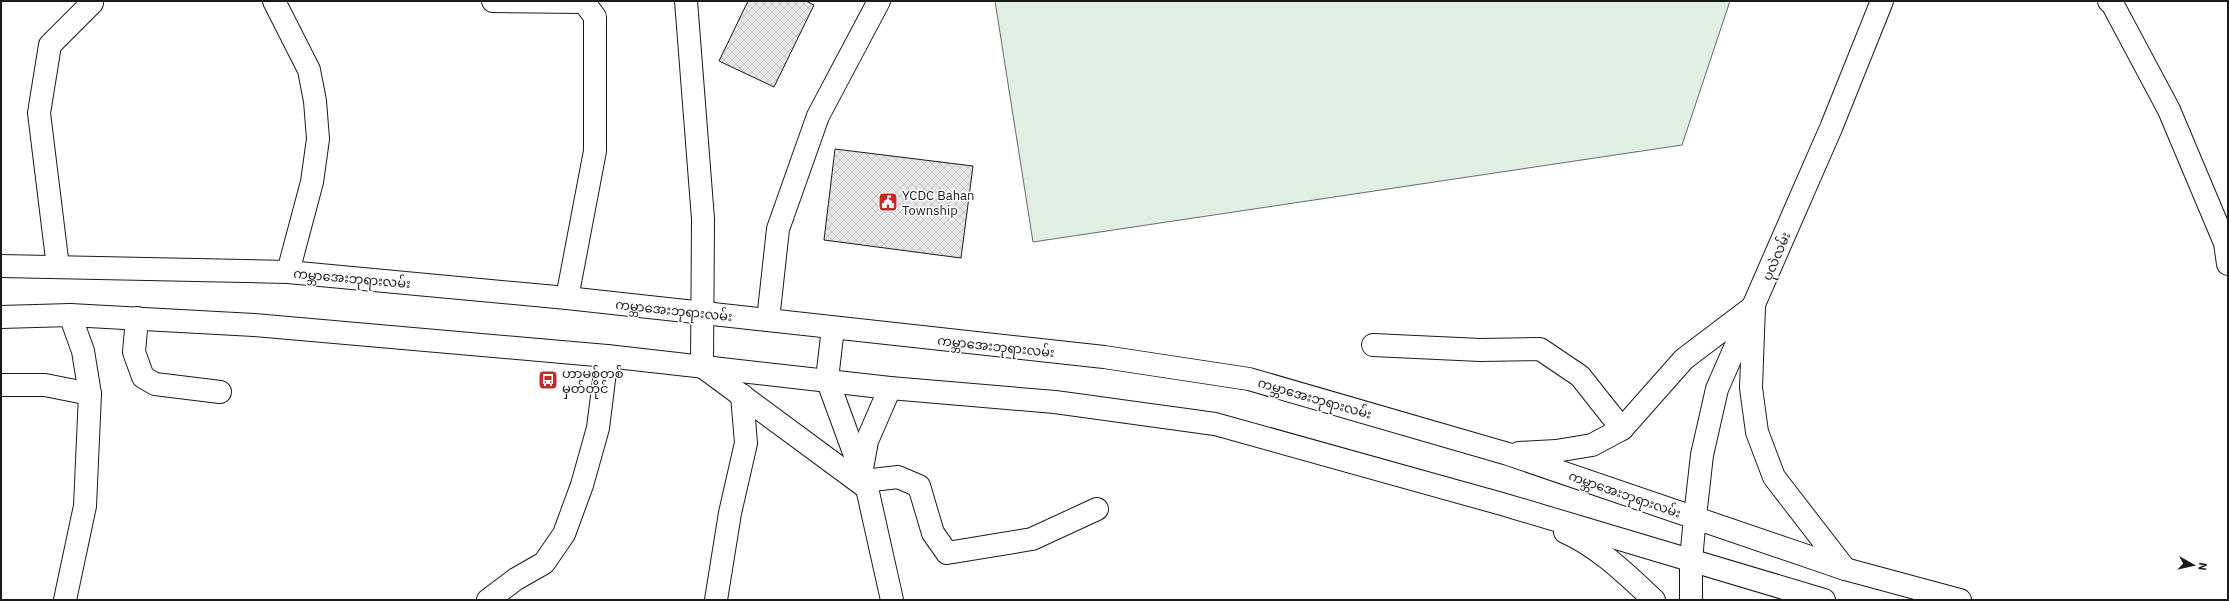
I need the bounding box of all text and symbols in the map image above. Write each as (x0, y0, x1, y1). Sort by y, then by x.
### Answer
place label: YCDC Bahan Township (902, 187, 974, 219)
public building icon: YCDC Bahan Township (877, 191, 899, 213)
street label: ပုလဲလမ်း (1759, 229, 1796, 284)
street label: ကမ္ဘာအေးဘုရားလမ်း (292, 265, 411, 294)
street label: ကမ္ဘာအေးဘုရားလမ်း (614, 296, 733, 327)
street label: ကမ္ဘာအေးဘုရားလမ်း (936, 332, 1055, 363)
place label: ဟာမစ်တစ် မှတ်တိုင် (562, 365, 624, 399)
bus stop icon: ဟာမစ်တစ် မှတ်တိုင် (537, 369, 559, 391)
street label: ကမ္ဘာအေးဘုရားလမ်း (1255, 374, 1374, 425)
street label: ကမ္ဘာအေးဘုရားလမ်း (1566, 467, 1683, 524)
north arrow (2173, 545, 2213, 585)
text: N (2195, 561, 2210, 571)

